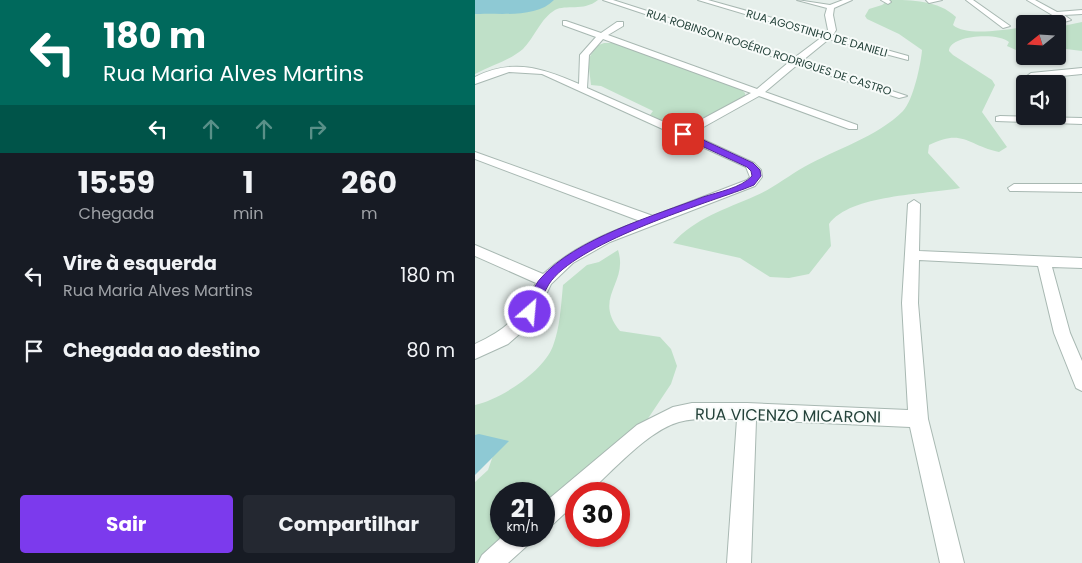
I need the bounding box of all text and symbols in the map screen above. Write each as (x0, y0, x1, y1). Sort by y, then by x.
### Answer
street label: RUA ROBINSON ROGÉRIO RODRIGUES DE CASTRO (644, 5, 894, 99)
street label: RUA AGOSTINHO DE DANIELI (745, 5, 889, 61)
text: 180 m (103, 11, 206, 60)
north arrow (1016, 15, 1066, 65)
map controls (1016, 15, 1066, 125)
icon: left (20, 20, 85, 85)
text: Rua Maria Alves Martins (103, 58, 364, 89)
button: sound (1016, 75, 1066, 125)
pin (662, 113, 704, 155)
icon: left (144, 115, 172, 143)
icon: ahead (197, 115, 225, 143)
icon: ahead (250, 115, 278, 143)
icon: right (303, 115, 331, 143)
icon: arrive (669, 120, 697, 148)
text: 15:59 (78, 161, 155, 204)
text: 1 (243, 161, 254, 204)
text: 260 (341, 161, 397, 204)
text: Chegada (79, 202, 154, 225)
text: min (233, 202, 264, 225)
text: m (361, 202, 377, 225)
text: Vire à esquerda (63, 250, 217, 277)
icon: left (20, 262, 48, 290)
text: 180 m (400, 262, 455, 289)
text: Rua Maria Alves Martins (63, 279, 253, 302)
position arrow (503, 285, 555, 337)
icon: arrive (20, 337, 48, 365)
text: Chegada ao destino (63, 337, 260, 364)
text: 80 m (406, 337, 455, 364)
street label: RUA VICENZO MICARONI (695, 402, 881, 429)
speed limit sign: 30 (565, 482, 630, 547)
text: 21 (511, 491, 534, 526)
button: Sair (20, 495, 233, 553)
button: Compartilhar (243, 495, 455, 553)
text: km/h (507, 518, 538, 535)

